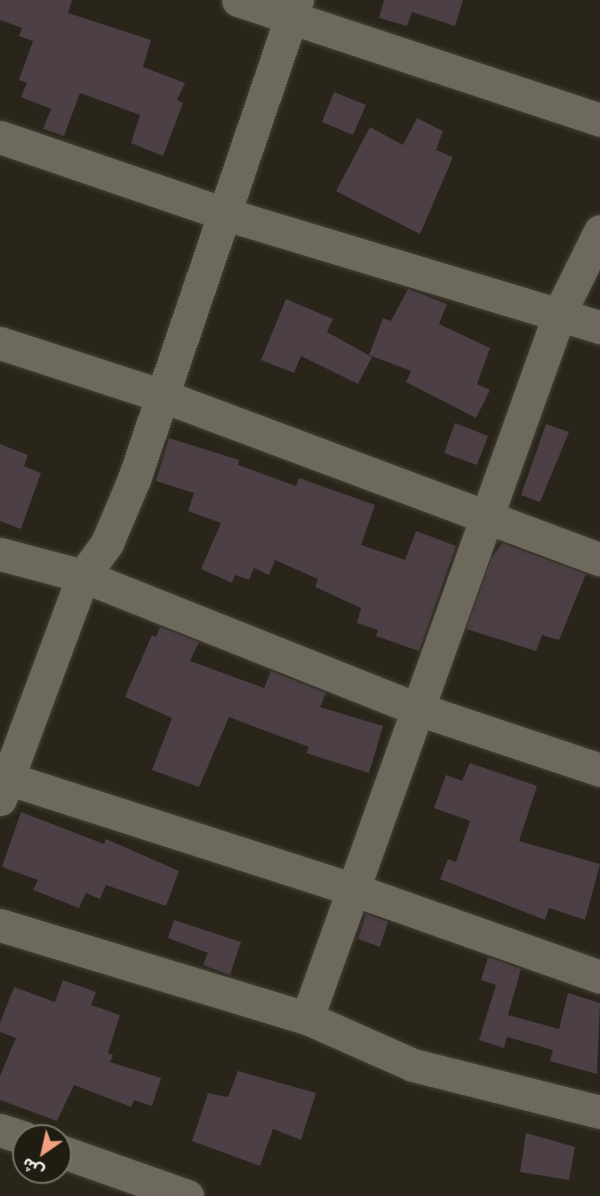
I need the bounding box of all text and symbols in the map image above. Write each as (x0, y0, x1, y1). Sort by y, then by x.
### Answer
north arrow (12, 1124, 72, 1184)
text: ش (19, 1155, 47, 1181)

